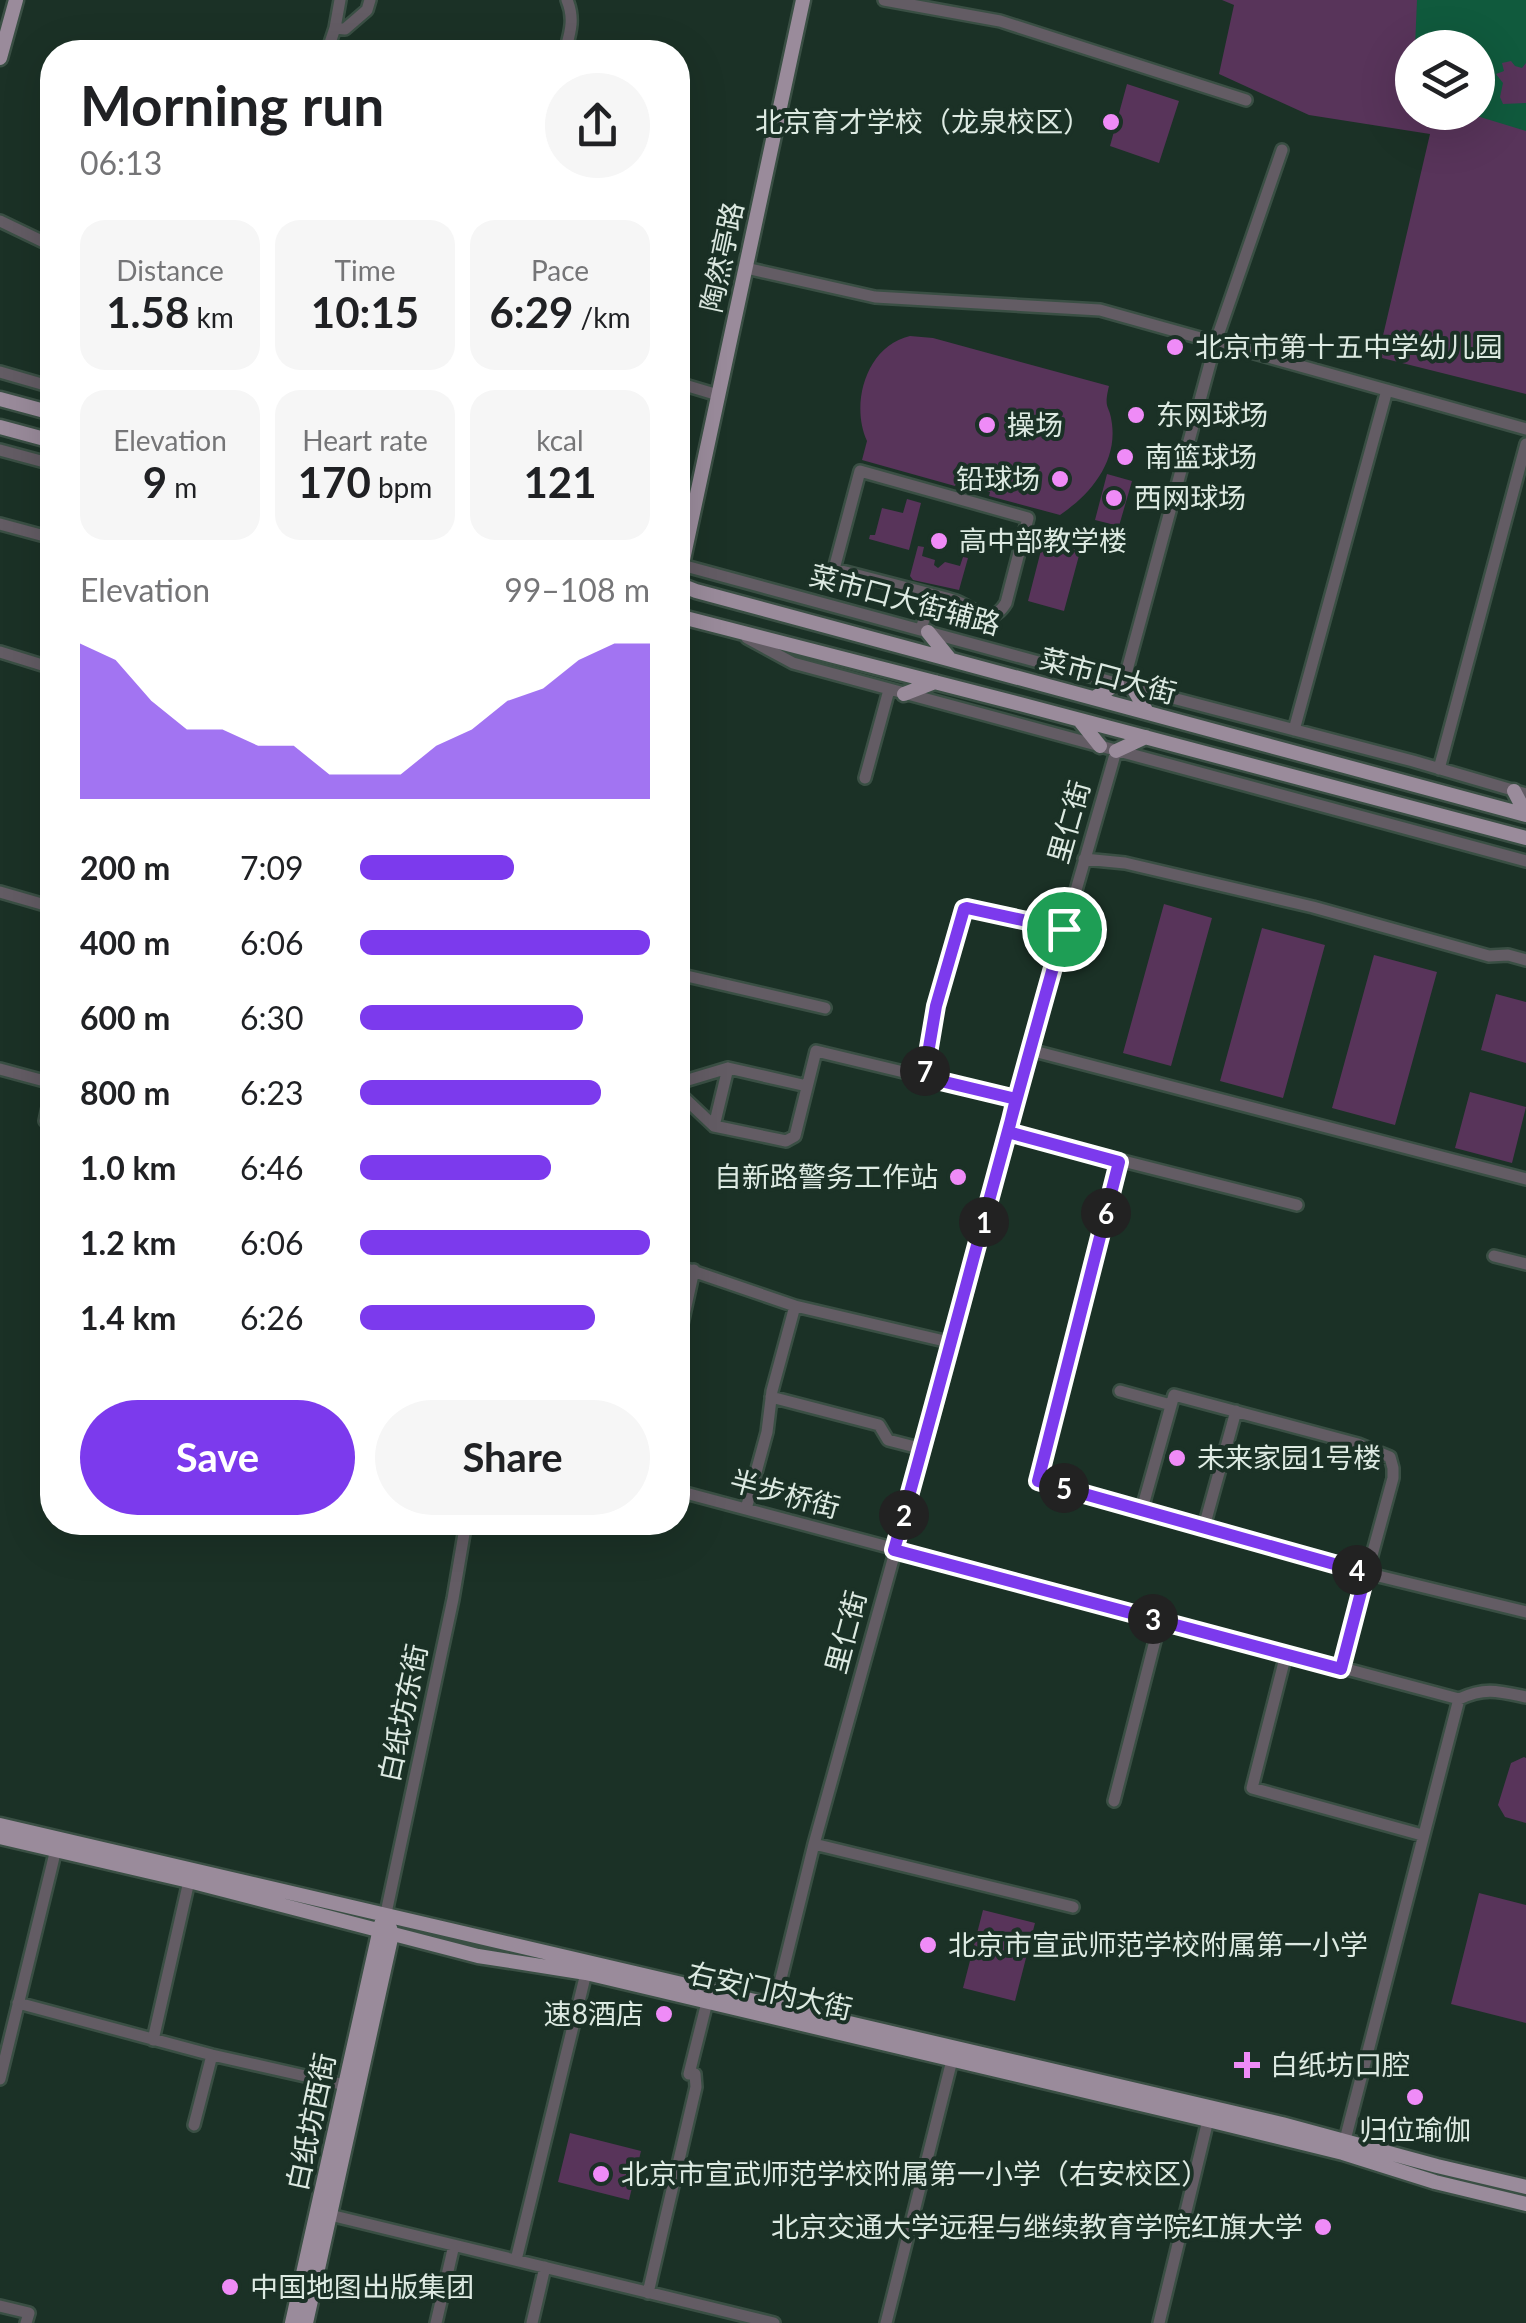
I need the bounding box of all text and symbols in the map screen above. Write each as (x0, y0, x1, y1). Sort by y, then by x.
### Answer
map controls (1395, 30, 1495, 130)
button: layers (1395, 30, 1495, 130)
text: Morning run (80, 72, 384, 138)
button: share (545, 73, 650, 178)
place label: 北京育才学校（龙泉校区） (755, 104, 1091, 138)
marker: 北京育才学校（龙泉校区） (1100, 111, 1122, 133)
text: 06:13 (80, 143, 162, 182)
street label: 陶然亭路 (693, 198, 749, 315)
text: Distance (116, 253, 224, 287)
text: Time (335, 253, 395, 287)
text: Pace (531, 253, 589, 287)
text: 1.58 (106, 287, 189, 337)
text: 10:15 (311, 287, 419, 337)
text: 6:29 (490, 287, 573, 337)
text: km (189, 300, 234, 334)
text: /km (573, 300, 630, 334)
place label: 北京市第十五中学幼儿园 (1195, 329, 1503, 363)
marker: 北京市第十五中学幼儿园 (1164, 336, 1186, 358)
place label: 东网球场 (1156, 397, 1268, 431)
marker: 东网球场 (1125, 404, 1147, 426)
place label: 操场 (1007, 407, 1063, 441)
marker: 操场 (976, 414, 998, 436)
text: Elevation (113, 423, 227, 457)
text: Heart rate (302, 423, 428, 457)
text: kcal (536, 423, 584, 457)
place label: 南篮球场 (1145, 439, 1257, 473)
marker: 南篮球场 (1114, 446, 1136, 468)
text: 9 (143, 457, 167, 507)
text: 170 (298, 457, 371, 507)
text: 121 (523, 457, 597, 507)
place label: 铅球场 (956, 461, 1040, 495)
marker: 铅球场 (1049, 468, 1071, 490)
text: m (167, 470, 197, 504)
text: bpm (371, 470, 432, 504)
place label: 西网球场 (1134, 480, 1246, 514)
marker: 西网球场 (1103, 487, 1125, 509)
place label: 高中部教学楼 (959, 523, 1127, 557)
marker: 高中部教学楼 (928, 530, 950, 552)
street label: 菜市口大街辅路 (806, 557, 1004, 641)
text: Elevation (80, 570, 210, 609)
text: 99–108 m (504, 570, 650, 609)
street label: 菜市口大街 (1036, 640, 1180, 710)
street label: 里仁街 (1040, 777, 1096, 867)
text: 200 m (80, 848, 170, 887)
text: 7:09 (240, 848, 304, 887)
pin (1022, 887, 1107, 972)
icon: arrive (1037, 902, 1092, 957)
text: 400 m (80, 923, 170, 962)
text: 6:06 (240, 923, 304, 962)
text: 600 m (80, 998, 170, 1037)
text: 6:30 (240, 998, 304, 1037)
pin: 7 (900, 1046, 950, 1096)
text: 7 (917, 1054, 933, 1088)
text: 800 m (80, 1073, 170, 1112)
text: 6:23 (240, 1073, 304, 1112)
text: 1.0 km (80, 1148, 176, 1187)
text: 6:46 (240, 1148, 304, 1187)
place label: 自新路警务工作站 (714, 1159, 938, 1193)
marker: 自新路警务工作站 (947, 1166, 969, 1188)
pin: 6 (1081, 1188, 1131, 1238)
text: 6 (1098, 1196, 1114, 1230)
pin: 1 (959, 1197, 1009, 1247)
text: 1 (976, 1205, 992, 1239)
text: 1.2 km (80, 1223, 176, 1262)
text: 6:06 (240, 1223, 304, 1262)
text: 1.4 km (80, 1298, 176, 1337)
text: 6:26 (240, 1298, 304, 1337)
button: Save (80, 1400, 355, 1515)
button: Share (375, 1400, 650, 1515)
place label: 未来家园1号楼 (1197, 1440, 1381, 1474)
marker: 未来家园1号楼 (1166, 1447, 1188, 1469)
street label: 半步桥街 (727, 1462, 844, 1524)
pin: 5 (1039, 1463, 1089, 1513)
text: 5 (1056, 1471, 1072, 1505)
pin: 2 (879, 1490, 929, 1540)
text: 2 (896, 1498, 912, 1532)
pin: 4 (1332, 1545, 1382, 1595)
text: 4 (1349, 1553, 1365, 1587)
street label: 里仁街 (818, 1587, 872, 1677)
pin: 3 (1128, 1594, 1178, 1644)
text: 3 (1145, 1602, 1161, 1636)
street label: 白纸坊东街 (371, 1641, 433, 1785)
place label: 北京市宣武师范学校附属第一小学 (948, 1927, 1368, 1961)
marker: 北京市宣武师范学校附属第一小学 (917, 1934, 939, 1956)
street label: 右安门内大街 (685, 1955, 856, 2025)
place label: 速8酒店 (544, 1996, 644, 2030)
marker: 速8酒店 (653, 2003, 675, 2025)
place label: 白纸坊口腔 (1270, 2047, 1410, 2081)
street label: 白纸坊西街 (279, 2050, 341, 2194)
marker: 白纸坊口腔 (1234, 2052, 1260, 2078)
marker: 归位瑜伽 (1404, 2086, 1426, 2108)
place label: 归位瑜伽 (1359, 2112, 1471, 2146)
place label: 北京市宣武师范学校附属第一小学（右安校区） (621, 2156, 1209, 2190)
marker: 北京市宣武师范学校附属第一小学（右安校区） (590, 2163, 612, 2185)
place label: 北京交通大学远程与继续教育学院红旗大学 (771, 2209, 1303, 2243)
marker: 北京交通大学远程与继续教育学院红旗大学 (1312, 2216, 1334, 2238)
place label: 中国地图出版集团 (250, 2269, 474, 2303)
marker: 中国地图出版集团 (219, 2276, 241, 2298)

